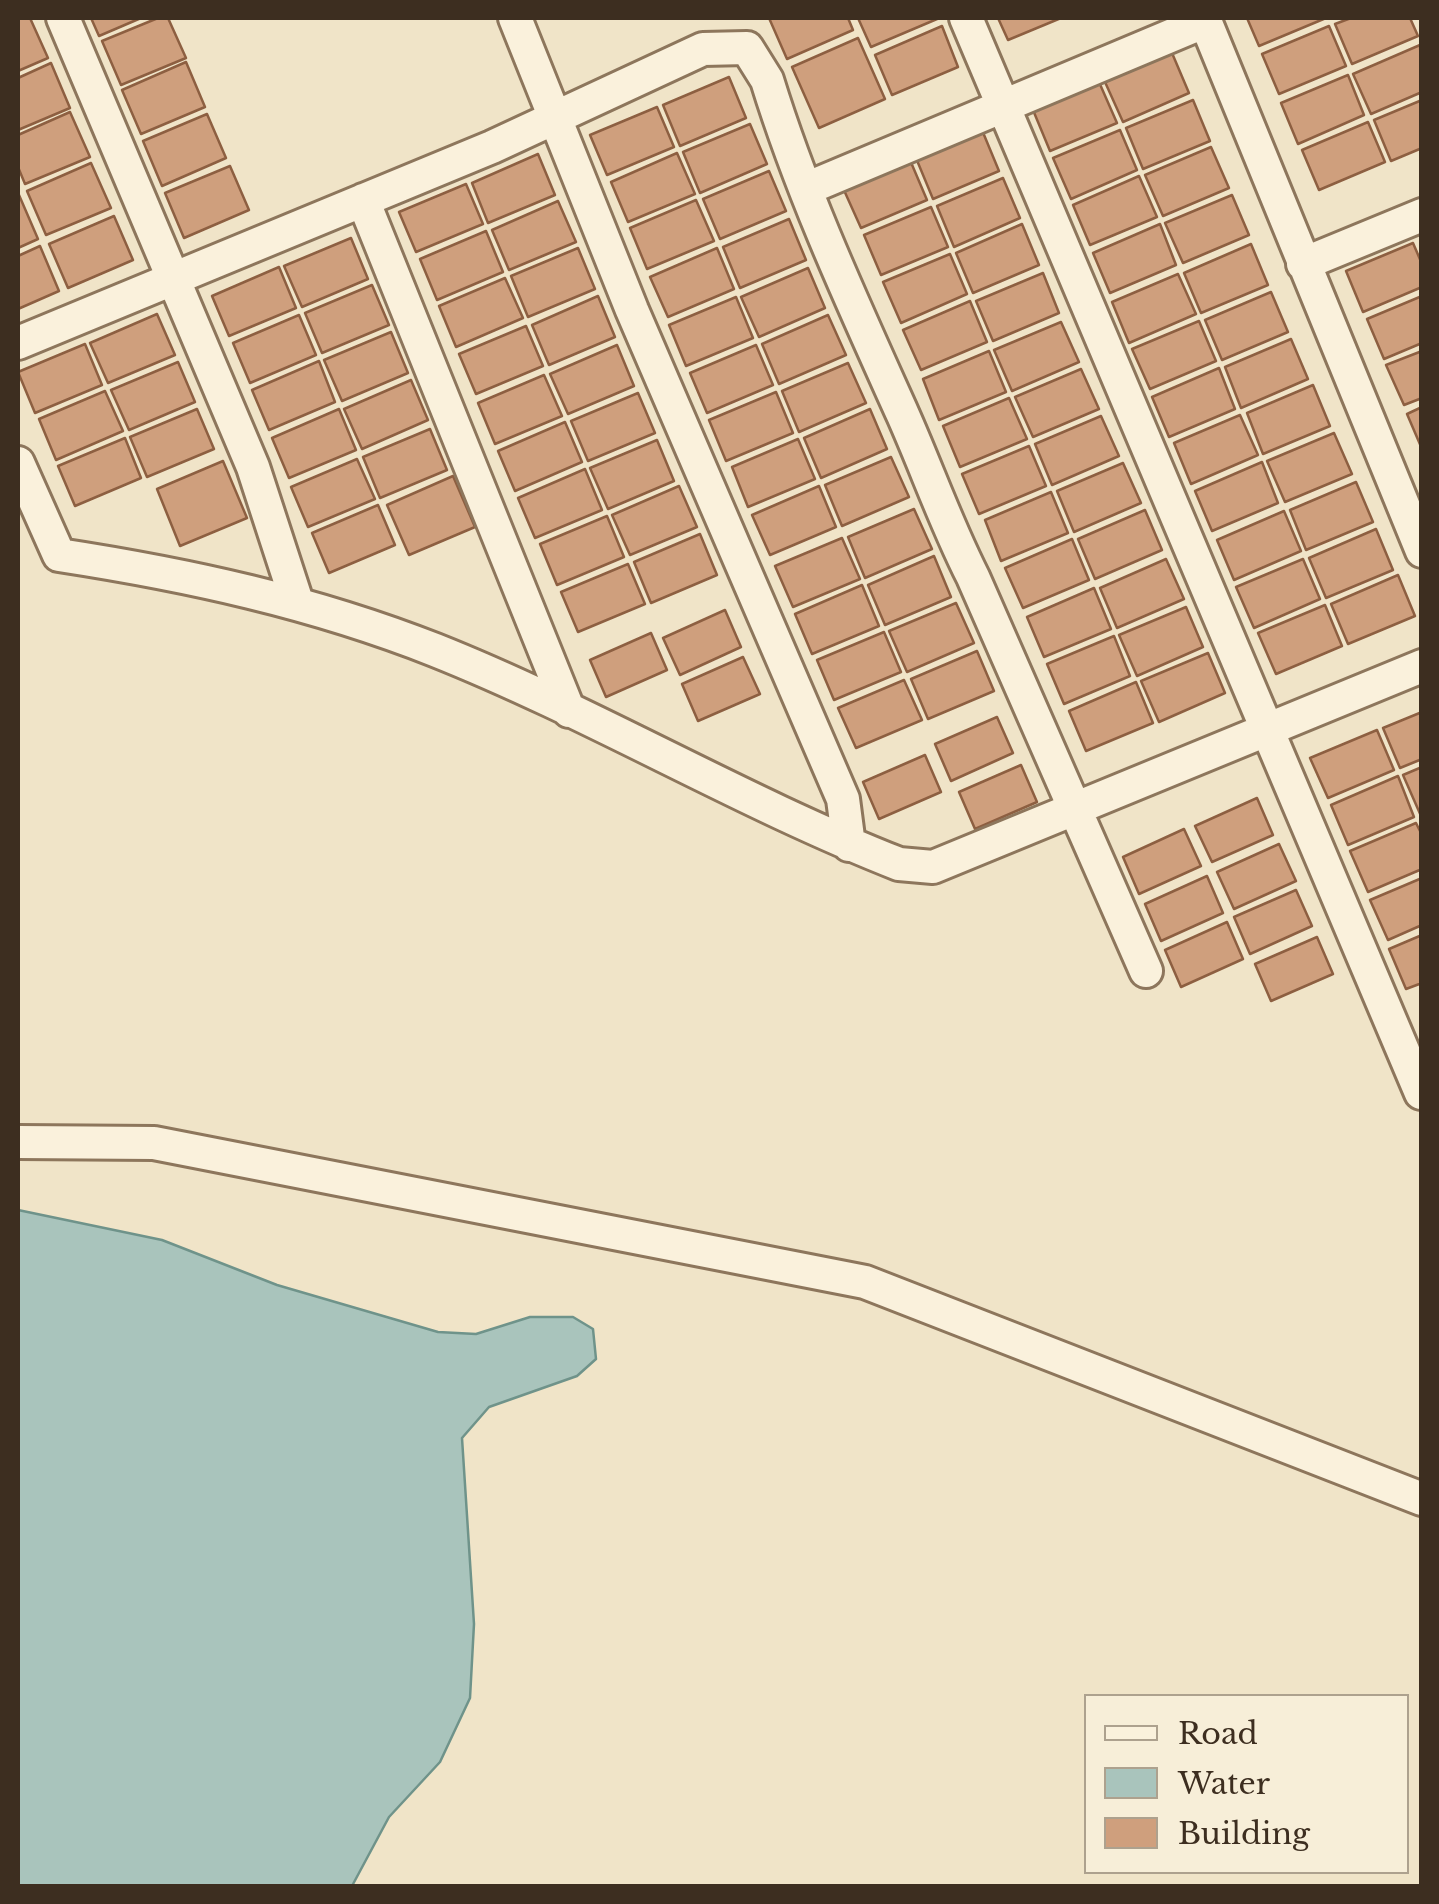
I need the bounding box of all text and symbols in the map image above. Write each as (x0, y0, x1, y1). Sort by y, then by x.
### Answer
legend (1084, 1694, 1409, 1874)
text: Road (1178, 1715, 1258, 1752)
text: Water (1178, 1765, 1270, 1802)
text: Building (1178, 1815, 1310, 1852)

